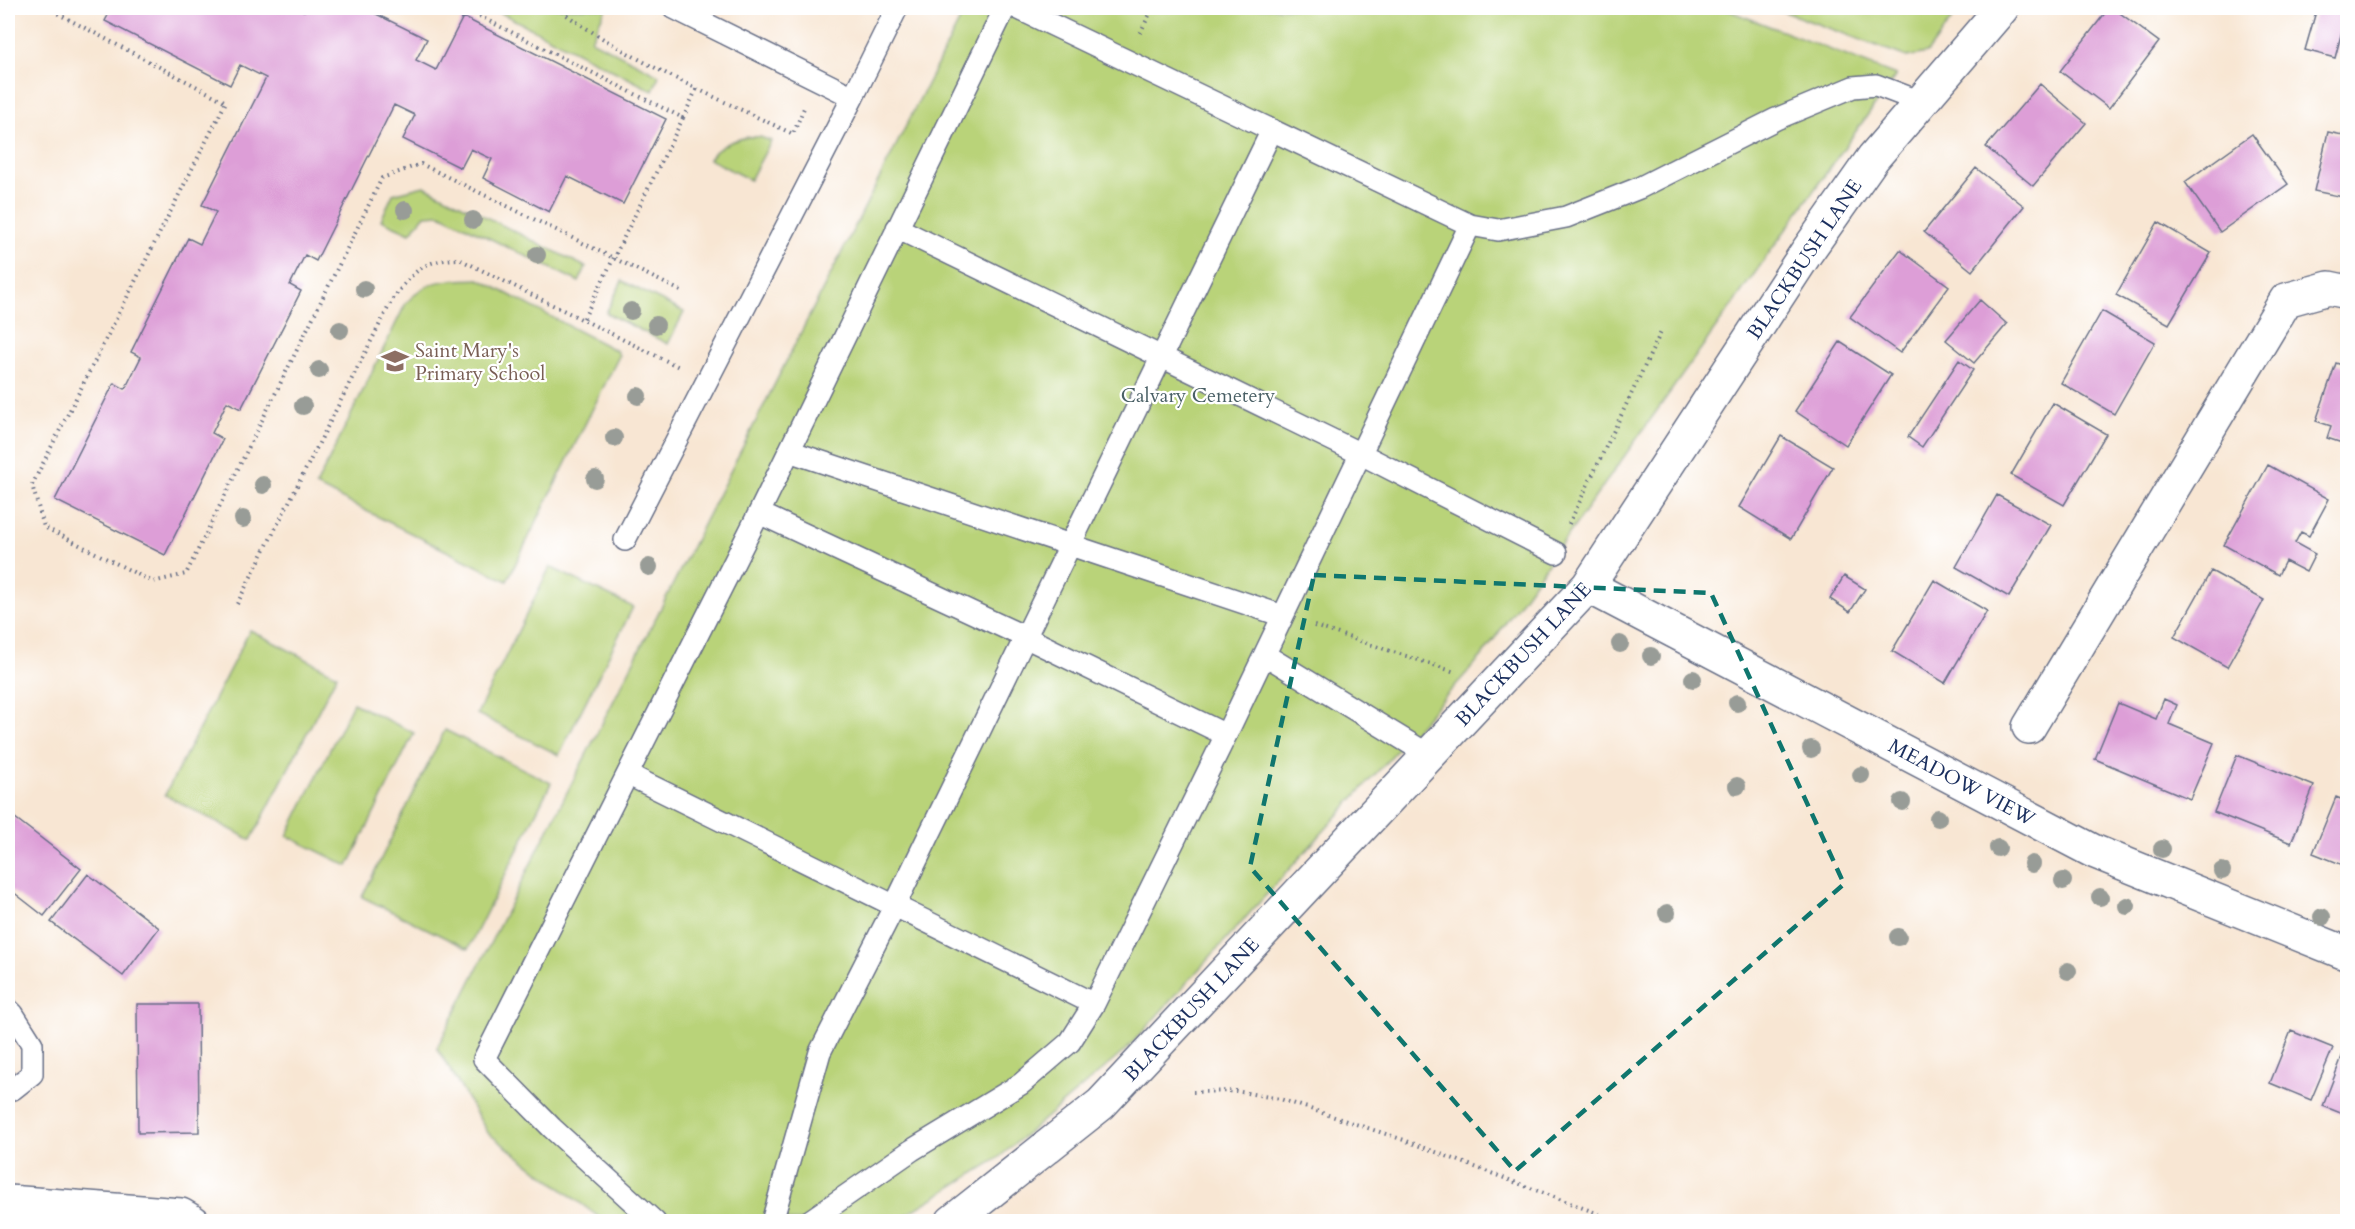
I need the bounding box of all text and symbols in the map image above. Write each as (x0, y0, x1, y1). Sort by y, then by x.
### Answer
street label: BLACKBUSH LANE (1741, 174, 1868, 345)
place label: Saint Mary's Primary School (415, 337, 545, 387)
school or university icon: Saint Mary's Primary School (380, 346, 410, 376)
park label: Calvary Cemetery (1121, 382, 1276, 409)
street label: BLACKBUSH LANE (1449, 576, 1597, 732)
street label: MEADOW VIEW (1884, 732, 2041, 833)
street label: BLACKBUSH LANE (1117, 931, 1265, 1087)

